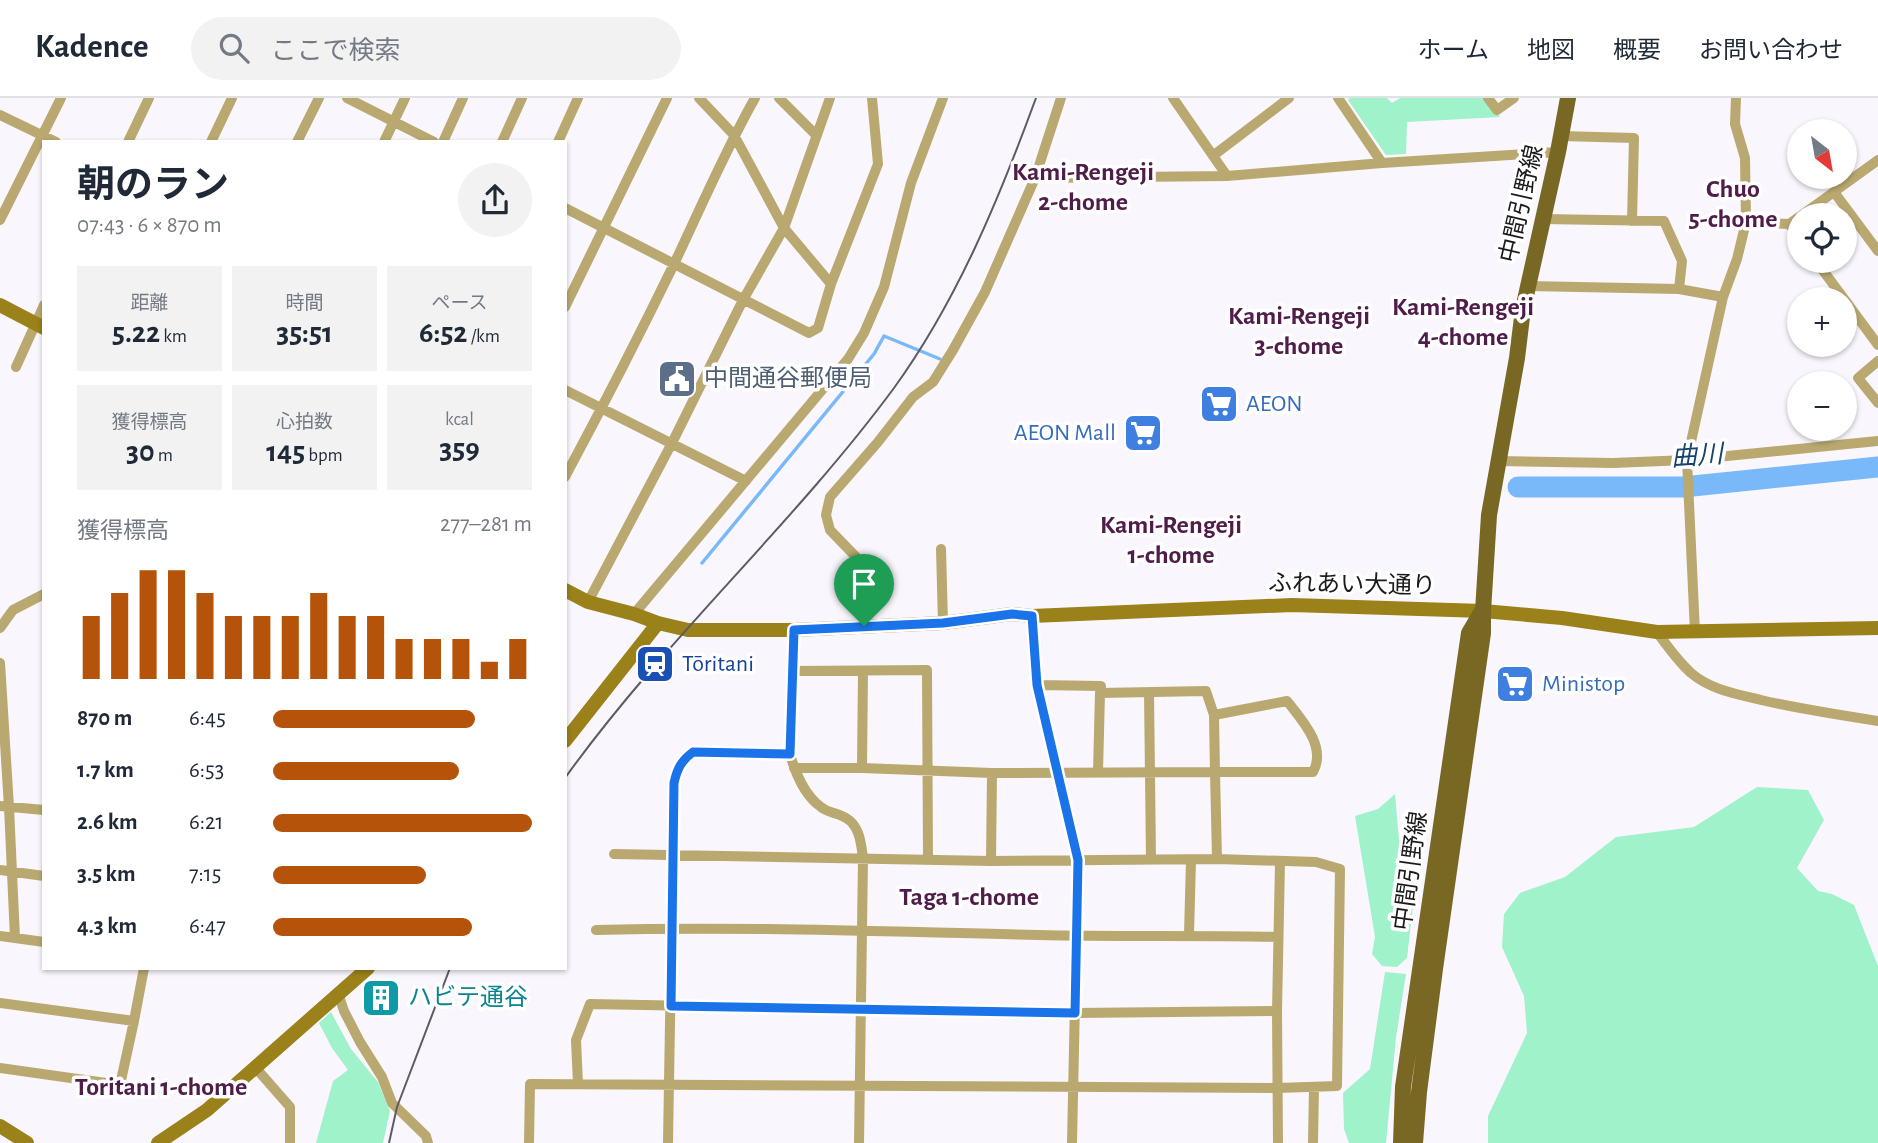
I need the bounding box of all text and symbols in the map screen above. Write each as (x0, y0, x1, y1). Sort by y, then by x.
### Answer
search box (191, 17, 681, 80)
icon: search (215, 29, 253, 67)
text: Kadence (35, 31, 149, 64)
text: ここで検索 (271, 38, 401, 64)
text: ホーム (1418, 39, 1489, 63)
text: 地図 (1527, 39, 1575, 63)
text: 概要 (1613, 39, 1661, 63)
text: お問い合わせ (1699, 39, 1843, 63)
north arrow (1787, 119, 1857, 189)
map controls (1787, 119, 1857, 441)
street label: 中間引野線 (1495, 142, 1547, 265)
district label: Kami-Rengeji 2-chome (1012, 159, 1154, 215)
button: share (458, 163, 532, 237)
text: 朝のラン (77, 167, 229, 205)
district label: Chuo 5-chome (1689, 176, 1777, 232)
button: locate (1787, 203, 1857, 273)
text: 07:43 · 6 × 870 m (77, 214, 222, 237)
button: + (1787, 287, 1857, 357)
text: 距離 (130, 294, 169, 313)
text: 時間 (285, 294, 324, 313)
text: ペース (431, 294, 488, 313)
district label: Kami-Rengeji 4-chome (1392, 294, 1534, 350)
district label: Kami-Rengeji 3-chome (1228, 303, 1370, 359)
text: 5.22 (112, 318, 160, 348)
text: 35:51 (276, 318, 333, 348)
text: 6:52 (419, 318, 468, 348)
text: km (160, 327, 187, 346)
text: /km (468, 327, 500, 346)
public building icon: 中間通谷郵便局 (656, 358, 698, 400)
place label: 中間通谷郵便局 (704, 365, 872, 391)
button: − (1787, 371, 1857, 441)
supermarket icon: AEON (1198, 383, 1240, 425)
place label: AEON (1246, 392, 1303, 416)
text: kcal (445, 410, 474, 429)
supermarket icon: AEON Mall (1122, 412, 1164, 454)
text: 獲得標高 (111, 413, 188, 432)
text: 心拍数 (276, 413, 333, 432)
place label: AEON Mall (1014, 421, 1116, 445)
text: 359 (439, 434, 480, 464)
text: 30 (126, 437, 155, 467)
text: 145 (266, 437, 305, 467)
water label: 曲川 (1670, 440, 1727, 471)
text: m (155, 446, 173, 465)
text: bpm (305, 446, 343, 465)
district label: Kami-Rengeji 1-chome (1100, 512, 1242, 568)
text: 277–281 m (440, 513, 532, 536)
text: 獲得標高 (77, 520, 169, 543)
pin (834, 554, 894, 626)
icon: arrive (845, 565, 883, 603)
street label: ふれあい大通り (1268, 571, 1436, 598)
station icon: Tōritani (634, 643, 676, 685)
place label: Tōritani (682, 652, 754, 676)
supermarket icon: Ministop (1494, 663, 1536, 705)
place label: Ministop (1542, 672, 1625, 696)
text: 870 m (77, 707, 132, 730)
text: 6:45 (189, 707, 226, 730)
text: 1.7 km (77, 759, 134, 782)
text: 6:53 (189, 759, 224, 782)
street label: 中間引野線 (1389, 810, 1431, 932)
text: 2.6 km (77, 811, 138, 834)
text: 6:21 (189, 811, 223, 834)
text: 3.5 km (77, 863, 136, 886)
text: 7:15 (189, 863, 221, 886)
district label: Taga 1-chome (899, 884, 1039, 910)
text: 4.3 km (77, 915, 137, 938)
text: 6:47 (189, 915, 226, 938)
building icon: ハビテ通谷 (360, 977, 402, 1019)
place label: ハビテ通谷 (408, 985, 528, 1010)
district label: Toritani 1-chome (75, 1074, 247, 1100)

